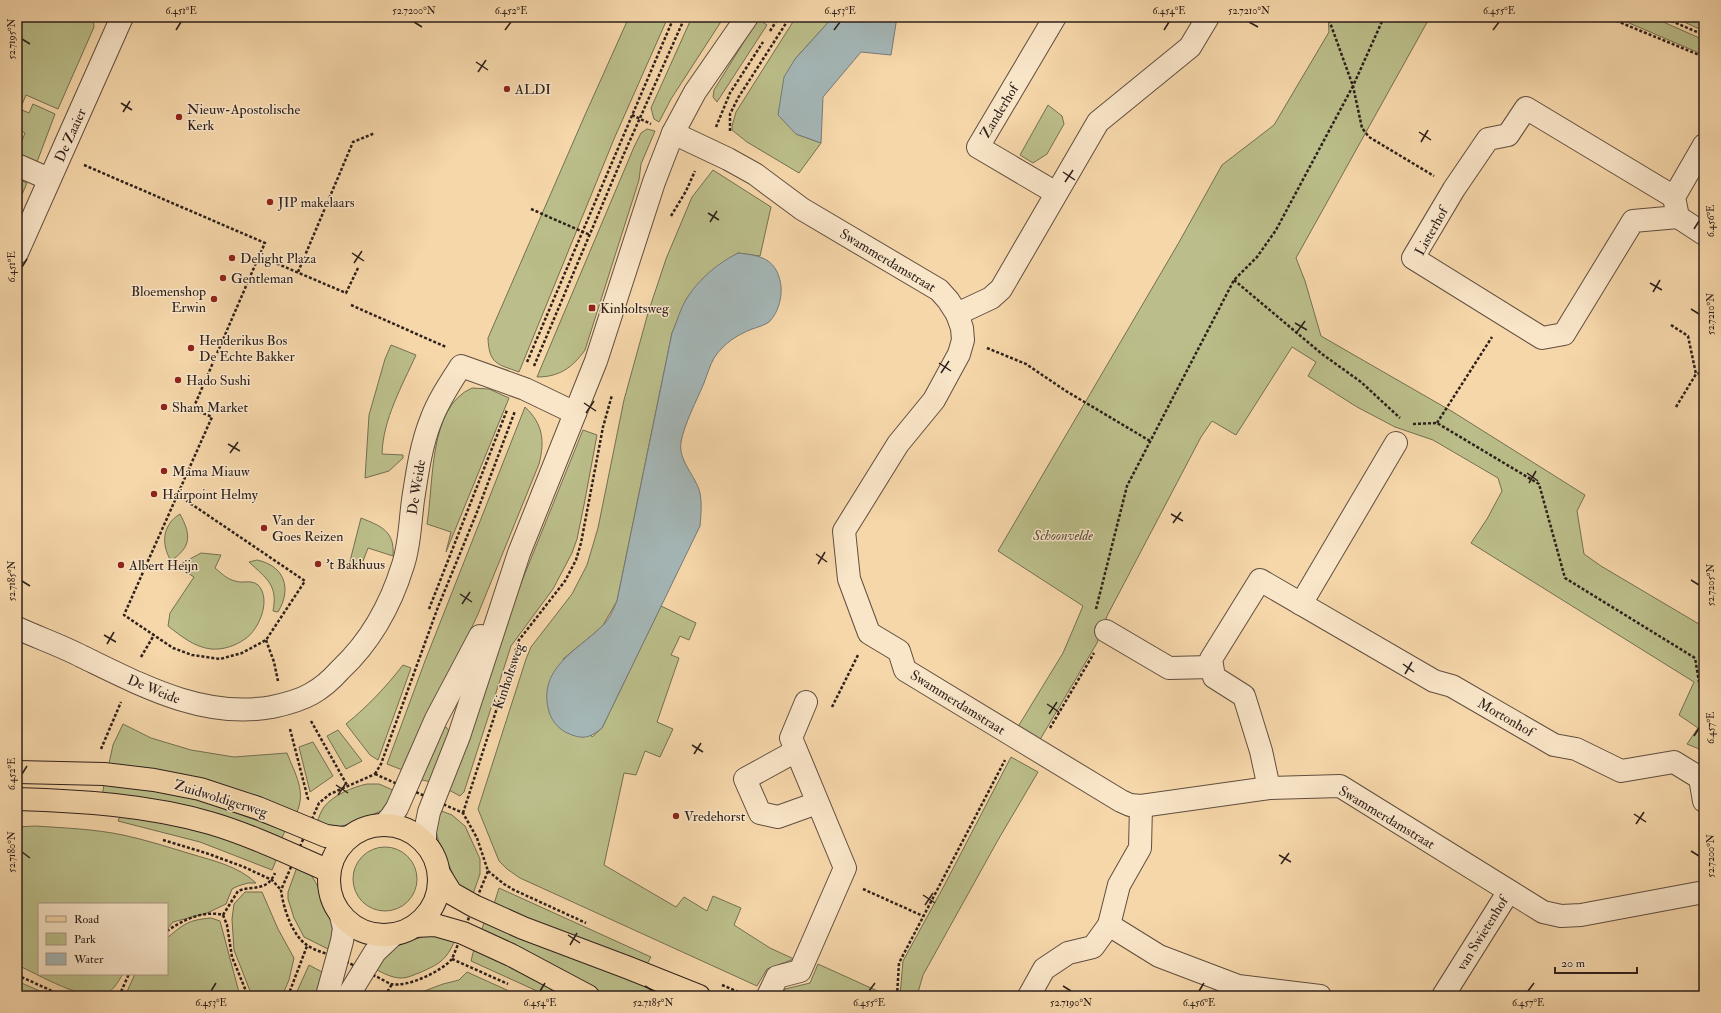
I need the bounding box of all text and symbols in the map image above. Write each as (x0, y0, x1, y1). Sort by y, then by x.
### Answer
text: 6.451°E (165, 5, 197, 17)
text: 52.7200°N (392, 5, 436, 17)
text: 6.452°E (495, 5, 527, 17)
text: 6.453°E (824, 5, 856, 17)
text: 6.454°E (1153, 5, 1185, 17)
text: 52.7210°N (1228, 5, 1270, 17)
text: 6.455°E (1483, 5, 1515, 17)
text: 52.7195°N (6, 18, 18, 60)
street label: Zanderhof (977, 79, 1023, 141)
place label: ALDI (514, 81, 551, 98)
marker: ALDI (502, 84, 512, 94)
place label: Nieuw-Apostolische Kerk (187, 101, 300, 134)
street label: De Zaaier (51, 105, 90, 165)
marker: Nieuw-Apostolische Kerk (174, 112, 184, 122)
place label: JIP makelaars (277, 194, 355, 211)
marker: JIP makelaars (265, 197, 275, 207)
street label: Listerhof (1411, 202, 1453, 258)
text: 6.456°E (1705, 205, 1717, 237)
street label: Swammerdamstraat (837, 225, 939, 296)
place label: Delight Plaza (240, 250, 317, 267)
text: 6.451°E (6, 251, 18, 283)
marker: Delight Plaza (227, 253, 237, 263)
place label: Gentleman (231, 270, 294, 287)
marker: Gentleman (218, 273, 228, 283)
place label: Bloemenshop Erwin (131, 283, 206, 316)
text: 52.7210°N (1705, 293, 1717, 335)
marker: Bloemenshop Erwin (209, 294, 219, 304)
place label: Kinholtsweg (600, 300, 670, 317)
marker: Kinholtsweg (587, 303, 597, 313)
place label: Henderikus Bos De Echte Bakker (199, 332, 295, 365)
marker: Henderikus Bos De Echte Bakker (186, 343, 196, 353)
place label: Hado Sushi (186, 372, 251, 389)
marker: Hado Sushi (173, 375, 183, 385)
place label: Sham Market (172, 399, 248, 416)
marker: Sham Market (159, 402, 169, 412)
street label: De Weide (404, 458, 429, 516)
place label: Mama Miauw (172, 463, 250, 480)
marker: Mama Miauw (159, 466, 169, 476)
place label: Hairpoint Helmy (162, 486, 259, 504)
marker: Hairpoint Helmy (149, 489, 159, 499)
place label: Van der Goes Reizen (272, 512, 343, 545)
marker: Van der Goes Reizen (259, 523, 269, 533)
park label: Schoonvelde (1032, 527, 1093, 544)
place label: 't Bakhuus (326, 556, 385, 573)
place label: Albert Heijn (128, 557, 198, 574)
marker: 't Bakhuus (313, 559, 323, 569)
marker: Albert Heijn (116, 560, 126, 570)
text: 52.7185°N (6, 561, 18, 601)
text: 52.7205°N (1705, 564, 1717, 606)
street label: Kinholtsweg (489, 640, 528, 711)
street label: Swammerdamstraat (907, 666, 1009, 739)
street label: De Weide (125, 671, 183, 708)
street label: Mortonhof (1475, 694, 1539, 742)
text: 6.457°E (1705, 712, 1717, 744)
text: 6.452°E (6, 758, 18, 790)
street label: Zuidwoldigerweg (172, 776, 271, 821)
street label: Swammerdamstraat (1336, 782, 1438, 853)
place label: Vredehorst (684, 808, 746, 825)
marker: Vredehorst (671, 811, 681, 821)
text: 52.7180°N (6, 831, 18, 873)
text: 52.7200°N (1705, 834, 1717, 878)
street label: van Swietenhof (1452, 891, 1513, 974)
legend (38, 903, 168, 975)
text: Road (74, 912, 99, 927)
text: Park (74, 932, 96, 947)
scale bar (1555, 949, 1637, 975)
text: Water (73, 952, 104, 967)
text: 20 m (1561, 956, 1586, 971)
text: 6.453°E (195, 997, 227, 1009)
text: 6.454°E (524, 997, 556, 1009)
text: 52.7185°N (633, 997, 673, 1009)
text: 6.455°E (853, 997, 885, 1009)
text: 52.7190°N (1050, 997, 1092, 1009)
text: 6.456°E (1183, 997, 1215, 1009)
text: 6.457°E (1512, 997, 1544, 1009)

